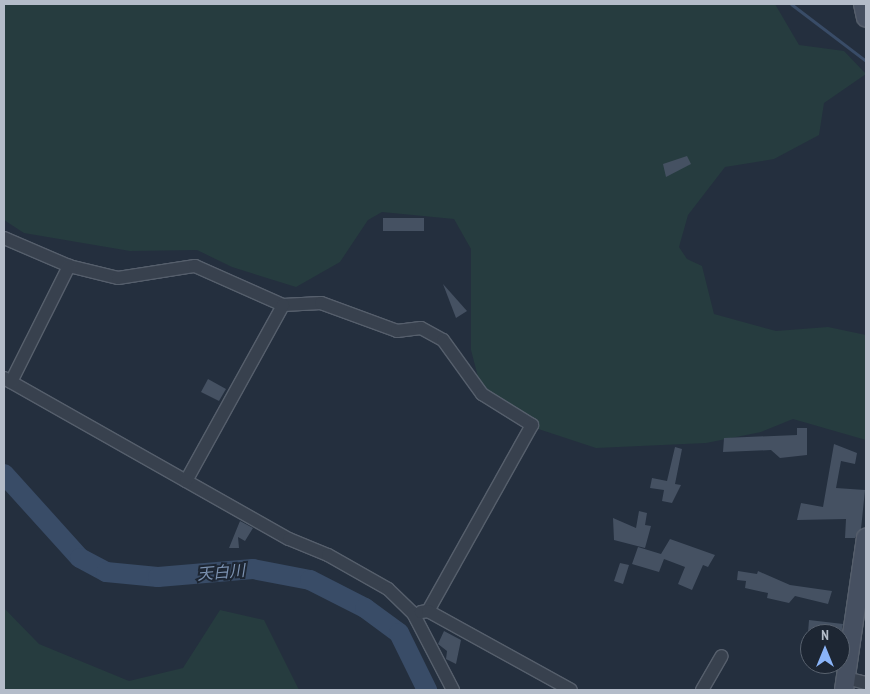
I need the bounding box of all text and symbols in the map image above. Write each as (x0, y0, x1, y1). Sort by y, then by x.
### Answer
water label: 天白川 (196, 560, 246, 584)
north arrow (800, 624, 850, 674)
text: N (821, 626, 829, 644)

